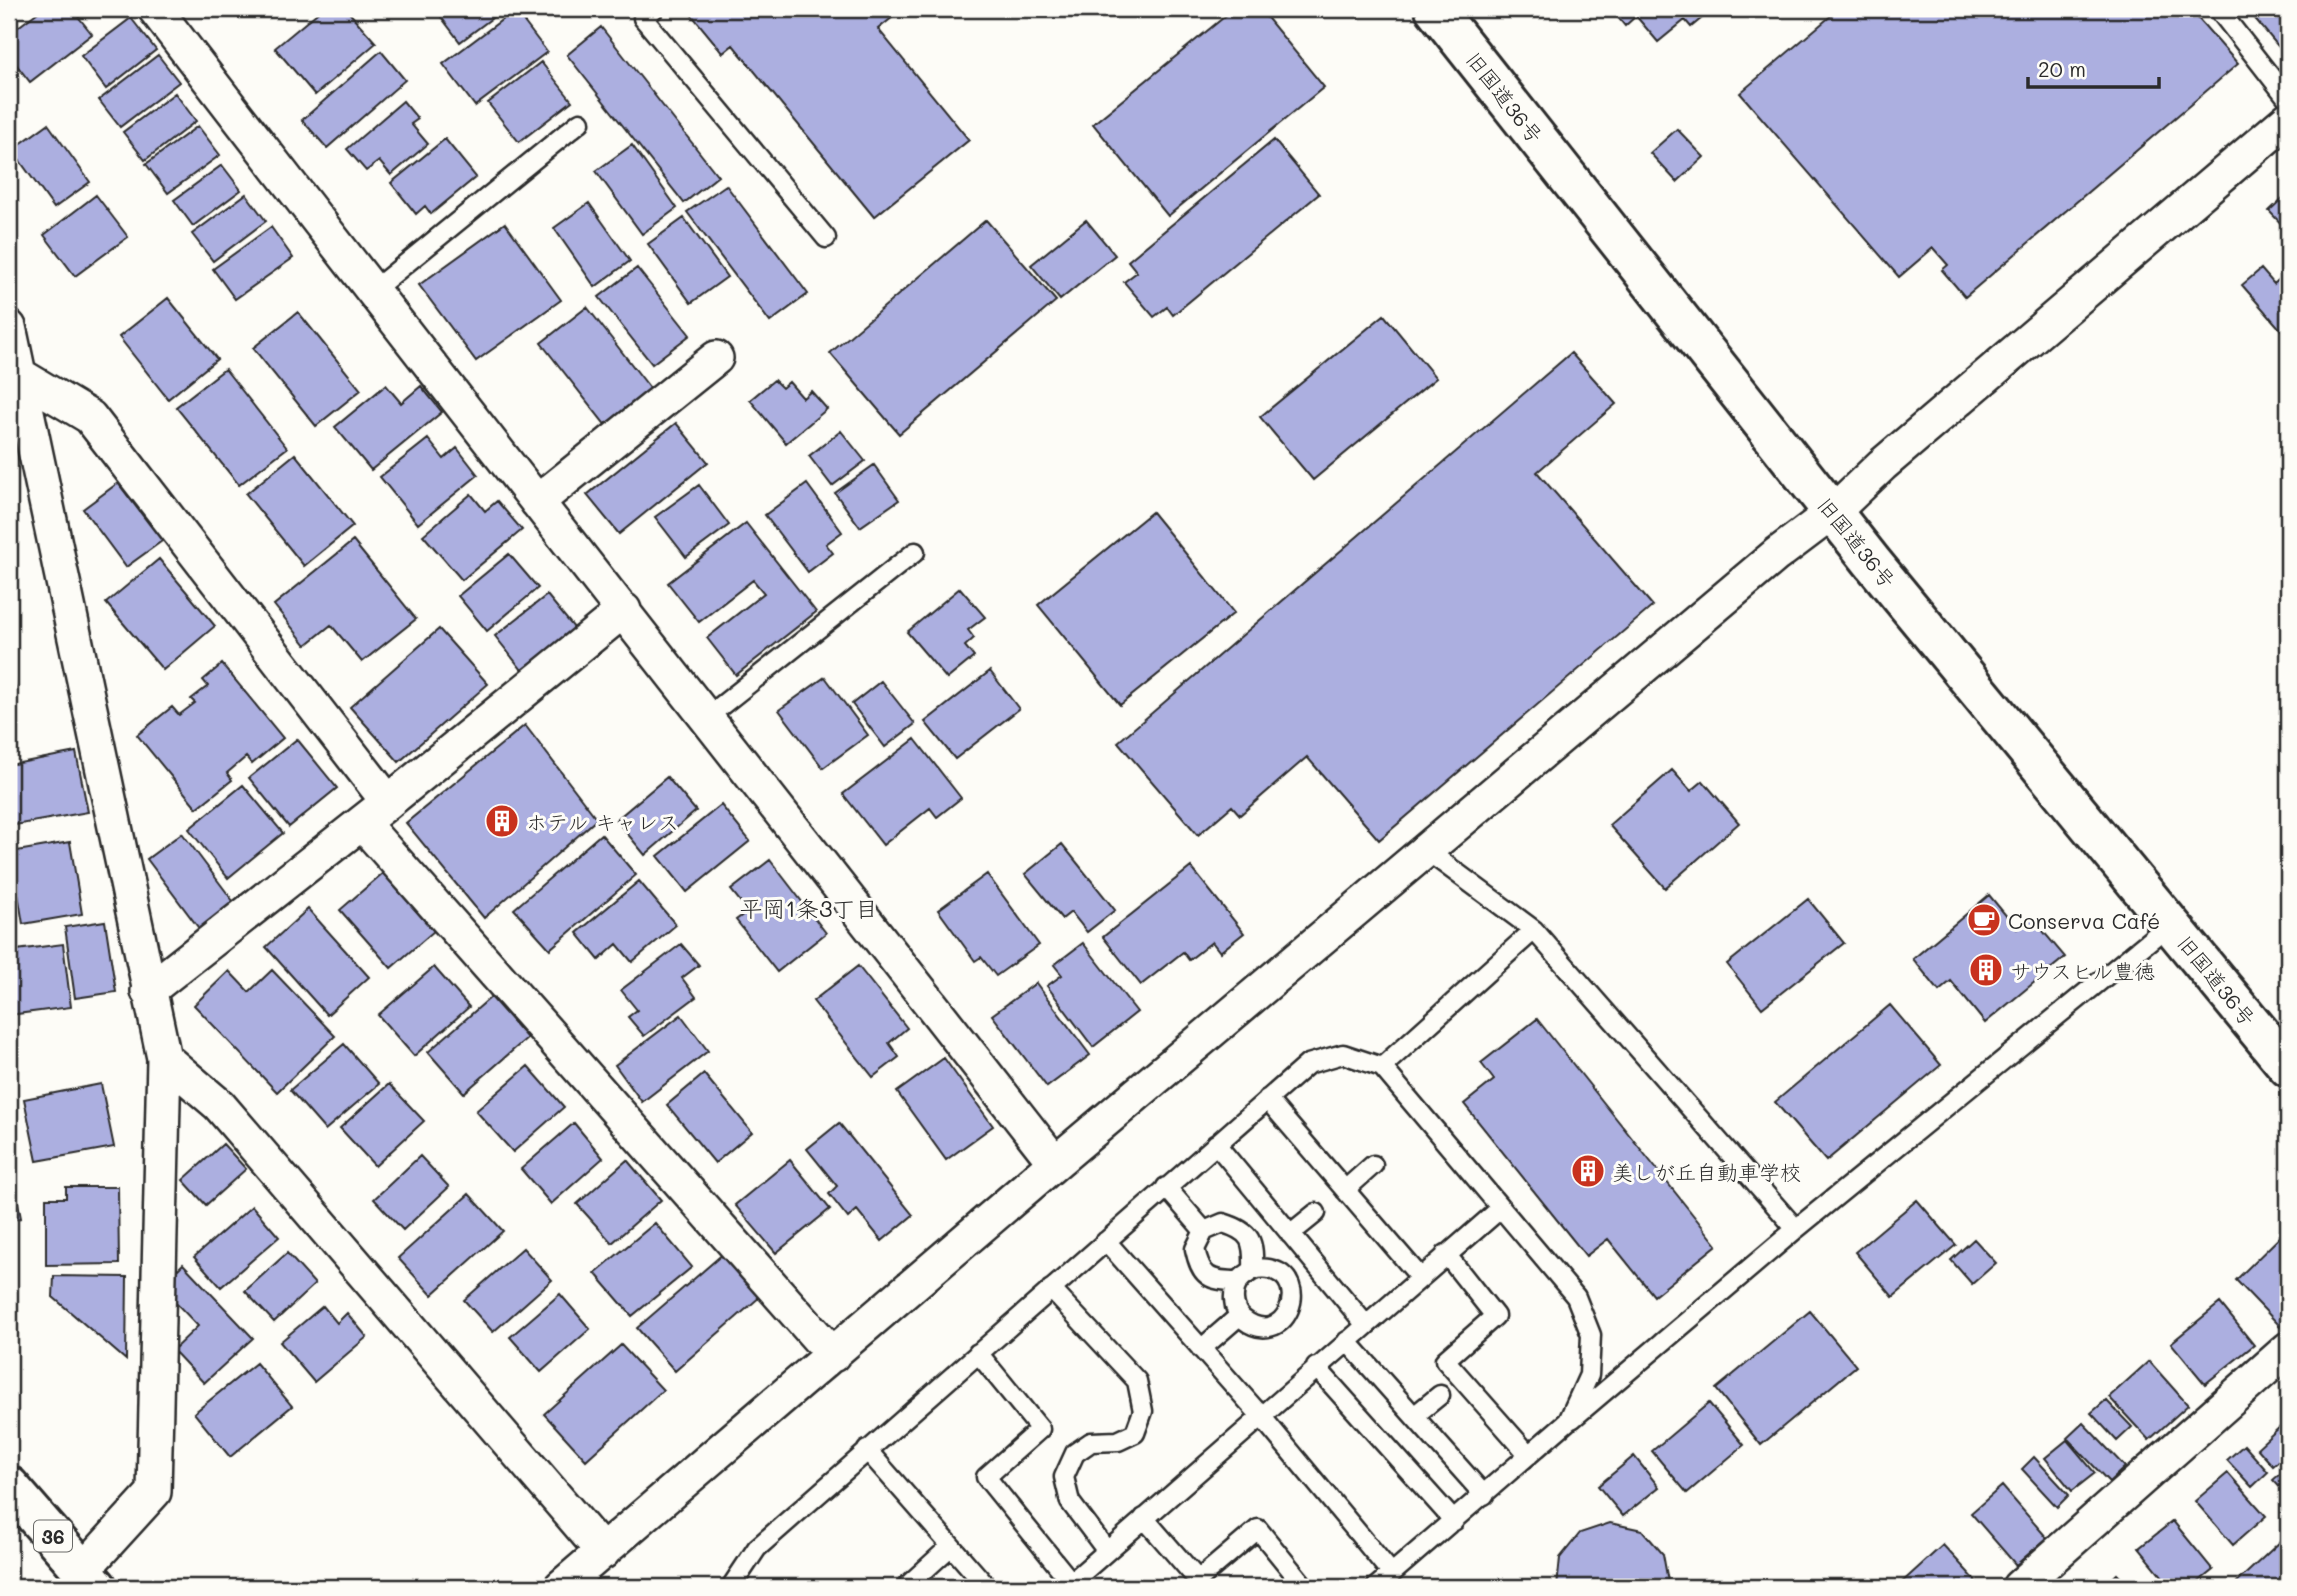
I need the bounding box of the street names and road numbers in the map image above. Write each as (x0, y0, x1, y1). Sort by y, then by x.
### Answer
street label: 旧国道36号 (1461, 46, 1549, 148)
street label: 旧国道36号 (1812, 491, 1902, 593)
street label: 旧国道36号 (2172, 929, 2262, 1031)
road number: 36 (34, 1520, 72, 1552)

